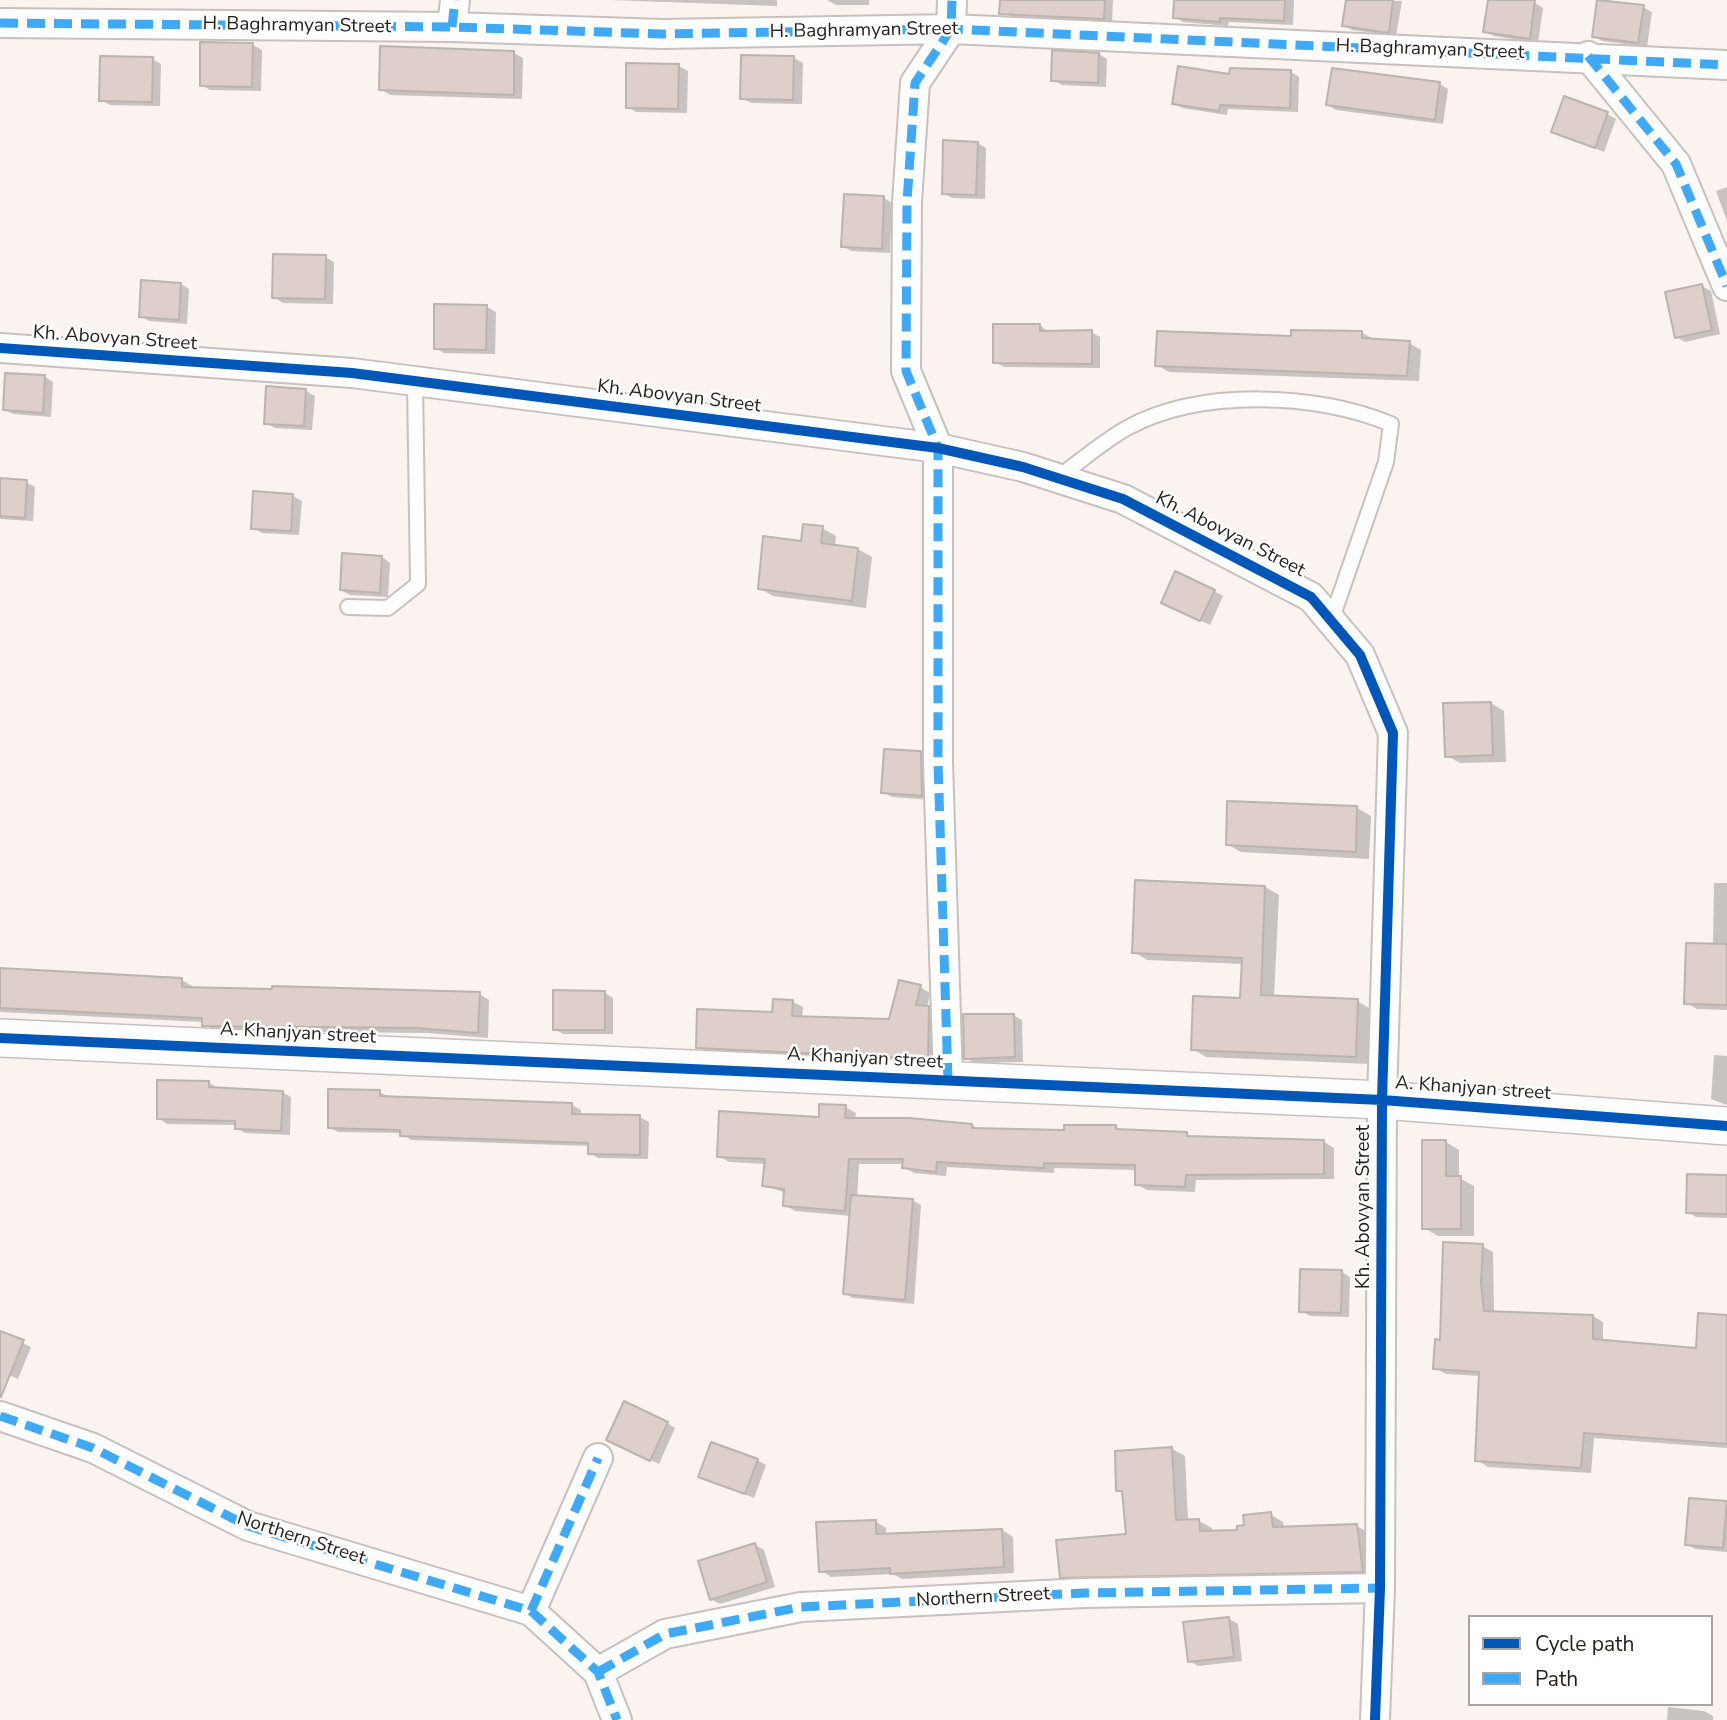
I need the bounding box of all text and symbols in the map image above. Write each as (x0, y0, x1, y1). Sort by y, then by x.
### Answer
street label: H. Baghramyan Street (203, 13, 391, 39)
street label: H. Baghramyan Street (770, 18, 958, 44)
street label: H. Baghramyan Street (1335, 35, 1525, 65)
street label: Kh. Abovyan Street (32, 322, 198, 356)
street label: Kh. Abovyan Street (596, 376, 762, 418)
street label: Kh. Abovyan Street (1152, 487, 1308, 583)
street label: A. Khanjyan street (220, 1019, 376, 1049)
street label: A. Khanjyan street (787, 1044, 943, 1074)
street label: A. Khanjyan street (1394, 1072, 1552, 1106)
street label: Kh. Abovyan Street (1353, 1125, 1375, 1289)
street label: Northern Street (234, 1507, 368, 1571)
street label: Northern Street (916, 1583, 1050, 1613)
legend (1468, 1615, 1713, 1706)
text: Cycle path (1535, 1630, 1634, 1658)
text: Path (1535, 1665, 1578, 1693)

